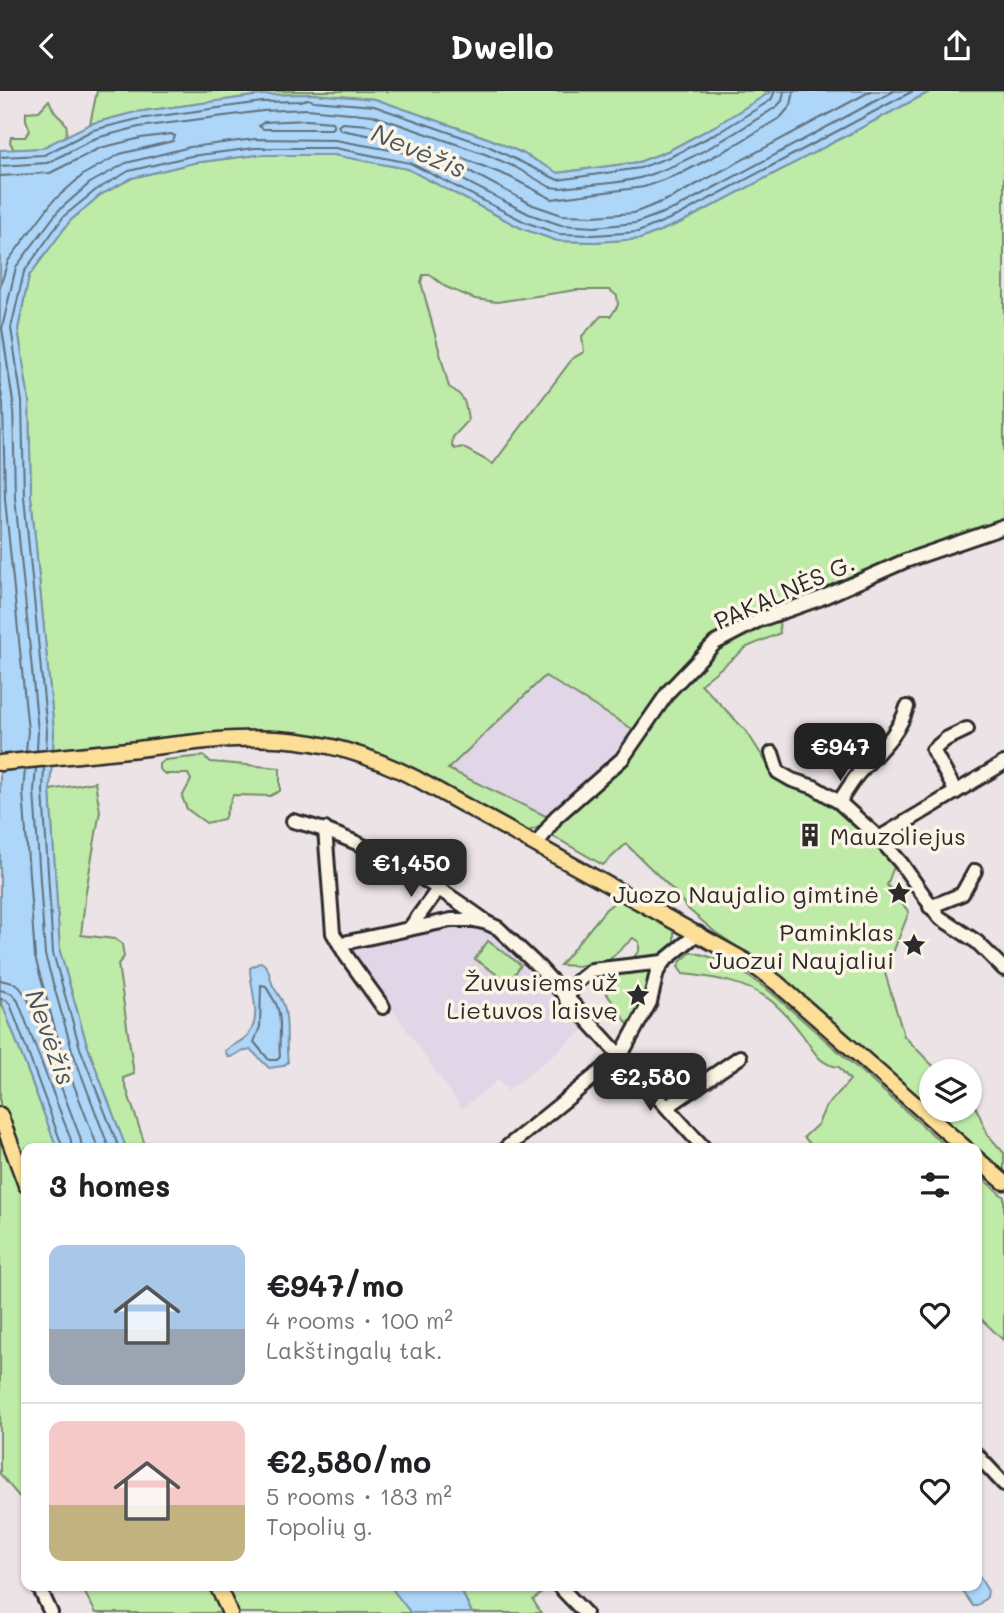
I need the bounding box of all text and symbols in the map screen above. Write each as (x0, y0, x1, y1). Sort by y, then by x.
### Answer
text: Dwello (450, 25, 554, 67)
icon: back (28, 27, 66, 65)
icon: share (938, 27, 976, 65)
water label: Nevėžis (367, 115, 471, 185)
street label: PAKALNĖS G. (709, 546, 859, 636)
pin: €947 (799, 723, 881, 783)
text: €947 (810, 731, 870, 761)
place label: Mauzoliejus (830, 820, 966, 851)
building icon: Mauzoliejus (796, 821, 824, 849)
pin: €1,450 (354, 839, 468, 899)
text: €1,450 (372, 847, 450, 877)
place label: Juozo Naujalio gimtinė (613, 878, 879, 909)
place icon: Juozo Naujalio gimtinė (885, 879, 913, 907)
place label: Paminklas Juozui Naujaliui (709, 916, 894, 975)
place icon: Paminklas Juozui Naujaliui (900, 931, 928, 959)
place label: Žuvusiems už Lietuvos laisvę (446, 966, 618, 1025)
place icon: Žuvusiems už Lietuvos laisvę (624, 981, 652, 1009)
water label: Nevėžis (18, 984, 84, 1090)
pin: €2,580 (593, 1053, 707, 1113)
map controls (919, 1059, 982, 1122)
button: layers (919, 1059, 982, 1122)
text: €2,580 (609, 1061, 691, 1091)
text: 3 homes (49, 1165, 170, 1205)
icon: filters (916, 1166, 954, 1204)
text: €947/mo (266, 1265, 404, 1305)
icon: home (105, 1273, 189, 1357)
icon: heart (916, 1296, 954, 1334)
text: 4 rooms · 100 m² (266, 1305, 453, 1335)
text: Lakštingalų tak. (266, 1335, 443, 1365)
text: €2,580/mo (266, 1441, 431, 1481)
icon: home (105, 1449, 189, 1533)
icon: heart (916, 1472, 954, 1510)
text: 5 rooms · 183 m² (266, 1481, 452, 1511)
text: Topolių g. (266, 1511, 373, 1541)

